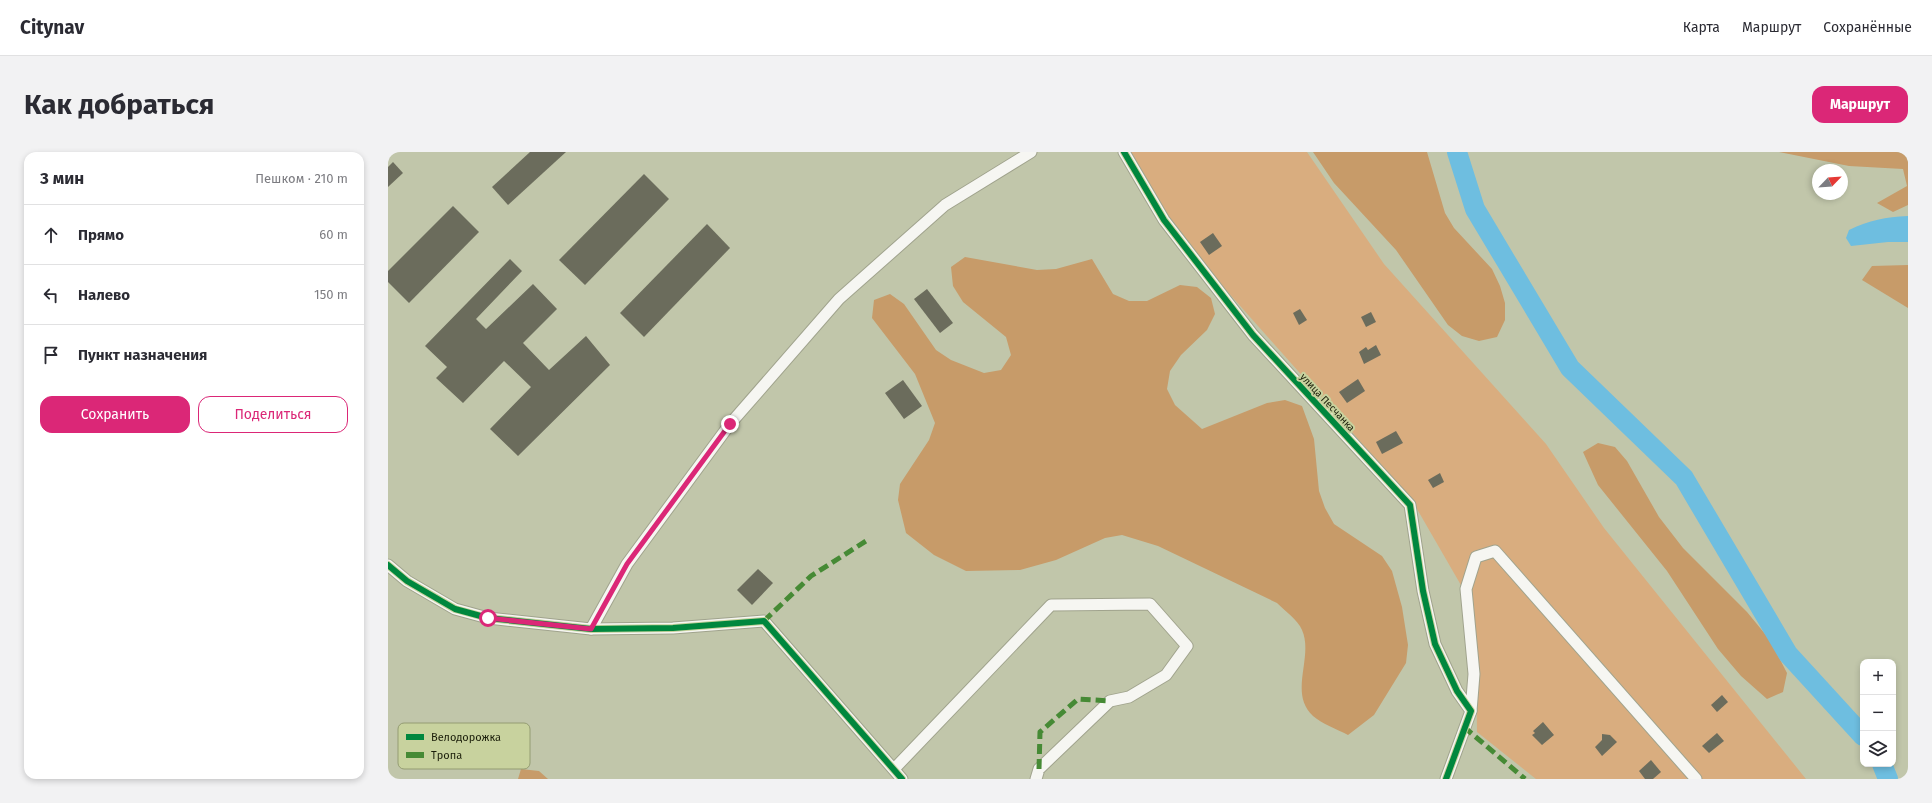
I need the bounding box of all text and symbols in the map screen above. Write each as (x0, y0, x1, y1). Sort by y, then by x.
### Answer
text: Citynav (20, 16, 84, 39)
text: Карта (1683, 19, 1720, 36)
text: Маршрут (1742, 19, 1801, 36)
text: Сохранённые (1823, 19, 1912, 36)
button: Маршрут (1812, 86, 1908, 123)
text: Как добраться (24, 88, 214, 121)
north arrow (1812, 164, 1848, 200)
text: 3 мин (40, 168, 84, 189)
text: Пешком · 210 m (255, 171, 348, 186)
icon: ahead (40, 224, 62, 246)
text: Прямо (78, 226, 124, 244)
text: 60 m (319, 227, 348, 242)
icon: left (40, 284, 62, 306)
text: Налево (78, 286, 130, 304)
text: 150 m (314, 287, 348, 302)
icon: arrive (40, 344, 62, 366)
text: Пункт назначения (78, 346, 207, 364)
street label: улица Песчанка (1297, 371, 1357, 434)
button: Сохранить (40, 396, 190, 433)
button: Поделиться (198, 396, 348, 433)
route end (721, 415, 739, 433)
route start (479, 609, 497, 627)
map controls (1860, 659, 1896, 767)
button: + (1860, 659, 1896, 695)
button: − (1860, 695, 1896, 731)
legend (398, 723, 530, 769)
text: Велодорожка (431, 731, 501, 744)
button: layers (1860, 731, 1896, 767)
text: Тропа (431, 749, 462, 762)

